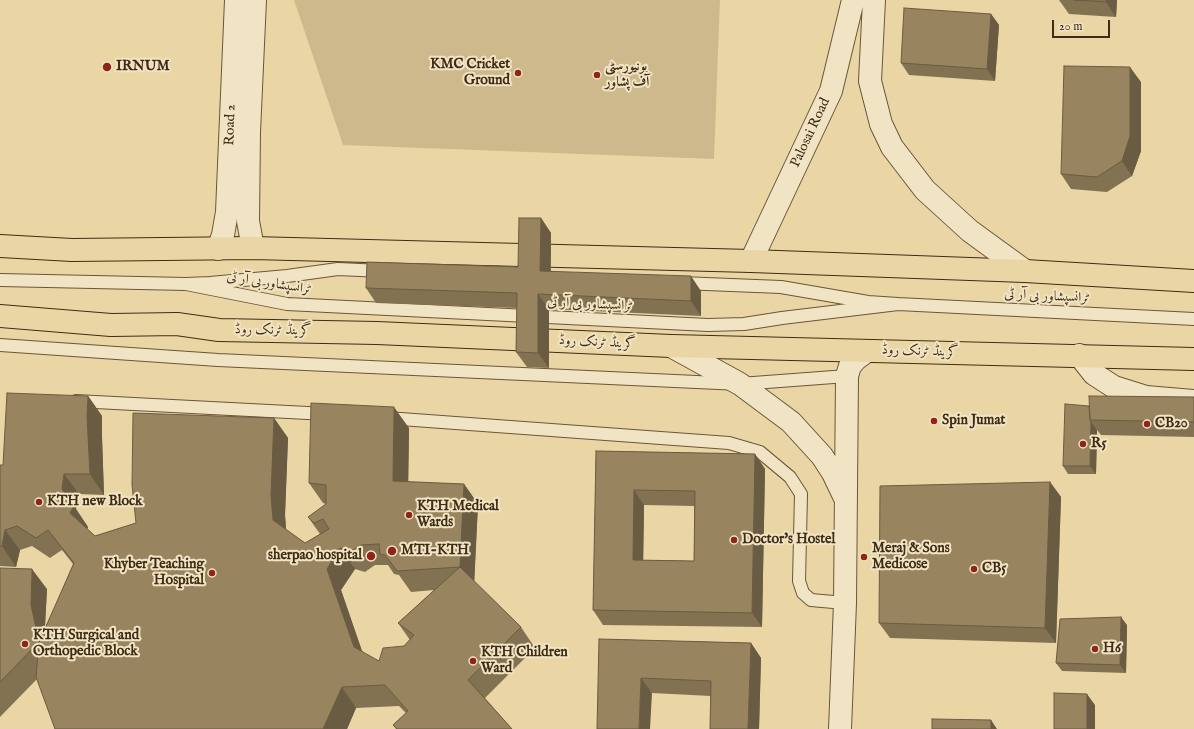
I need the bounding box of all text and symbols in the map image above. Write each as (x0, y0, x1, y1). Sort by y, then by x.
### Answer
scale bar (1054, 12, 1112, 38)
text: 20 m (1059, 19, 1082, 34)
place label: KMC Cricket Ground (430, 57, 510, 90)
place label: IRNUM (116, 59, 170, 75)
place label: یونیورسٹی آف پشاور (605, 59, 649, 92)
marker: IRNUM (101, 61, 113, 73)
marker: KMC Cricket Ground (513, 68, 523, 78)
marker: یونیورسٹی آف پشاور (592, 70, 602, 80)
street label: Palosai Road (788, 96, 834, 170)
street label: Road 2 (222, 104, 240, 146)
street label: ٹرانسپشاور بی آر ٹی (225, 269, 313, 299)
street label: ٹرانسپشاور بی آر ٹی (1004, 286, 1090, 308)
street label: ٹرانسپشاور بی آر ٹی (547, 294, 633, 316)
street label: گرینڈ ٹرنک روڈ (234, 322, 312, 340)
street label: گرینڈ ٹرنک روڈ (558, 333, 636, 353)
street label: گرینڈ ٹرنک روڈ (881, 342, 959, 362)
place label: Spin Jumat (942, 413, 1005, 429)
marker: Spin Jumat (929, 416, 939, 426)
place label: CB20 (1155, 416, 1188, 432)
marker: CB20 (1142, 419, 1152, 429)
place label: R5 (1091, 436, 1107, 452)
marker: R5 (1078, 439, 1088, 449)
place label: KTH new Block (47, 494, 143, 510)
marker: KTH new Block (34, 497, 44, 507)
place label: KTH Medical Wards (417, 499, 499, 532)
marker: KTH Medical Wards (404, 510, 414, 520)
place label: Doctor's Hostel (742, 532, 835, 548)
marker: Doctor's Hostel (729, 535, 739, 545)
place label: Meraj & Sons Medicose (872, 541, 950, 574)
place label: MTI-KTH (401, 543, 469, 559)
marker: MTI-KTH (386, 545, 398, 557)
place label: sherpao hospital (268, 548, 362, 564)
marker: sherpao hospital (365, 550, 377, 562)
marker: Meraj & Sons Medicose (859, 552, 869, 562)
place label: Khyber Teaching Hospital (104, 557, 204, 590)
place label: CB5 (982, 561, 1006, 577)
marker: CB5 (969, 564, 979, 574)
marker: Khyber Teaching Hospital (207, 568, 217, 578)
place label: KTH Surgical and Orthopedic Block (33, 628, 139, 660)
marker: KTH Surgical and Orthopedic Block (20, 639, 30, 649)
place label: H6 (1103, 641, 1121, 657)
marker: H6 (1090, 644, 1100, 654)
place label: KTH Children Ward (481, 645, 568, 678)
marker: KTH Children Ward (468, 656, 478, 666)

